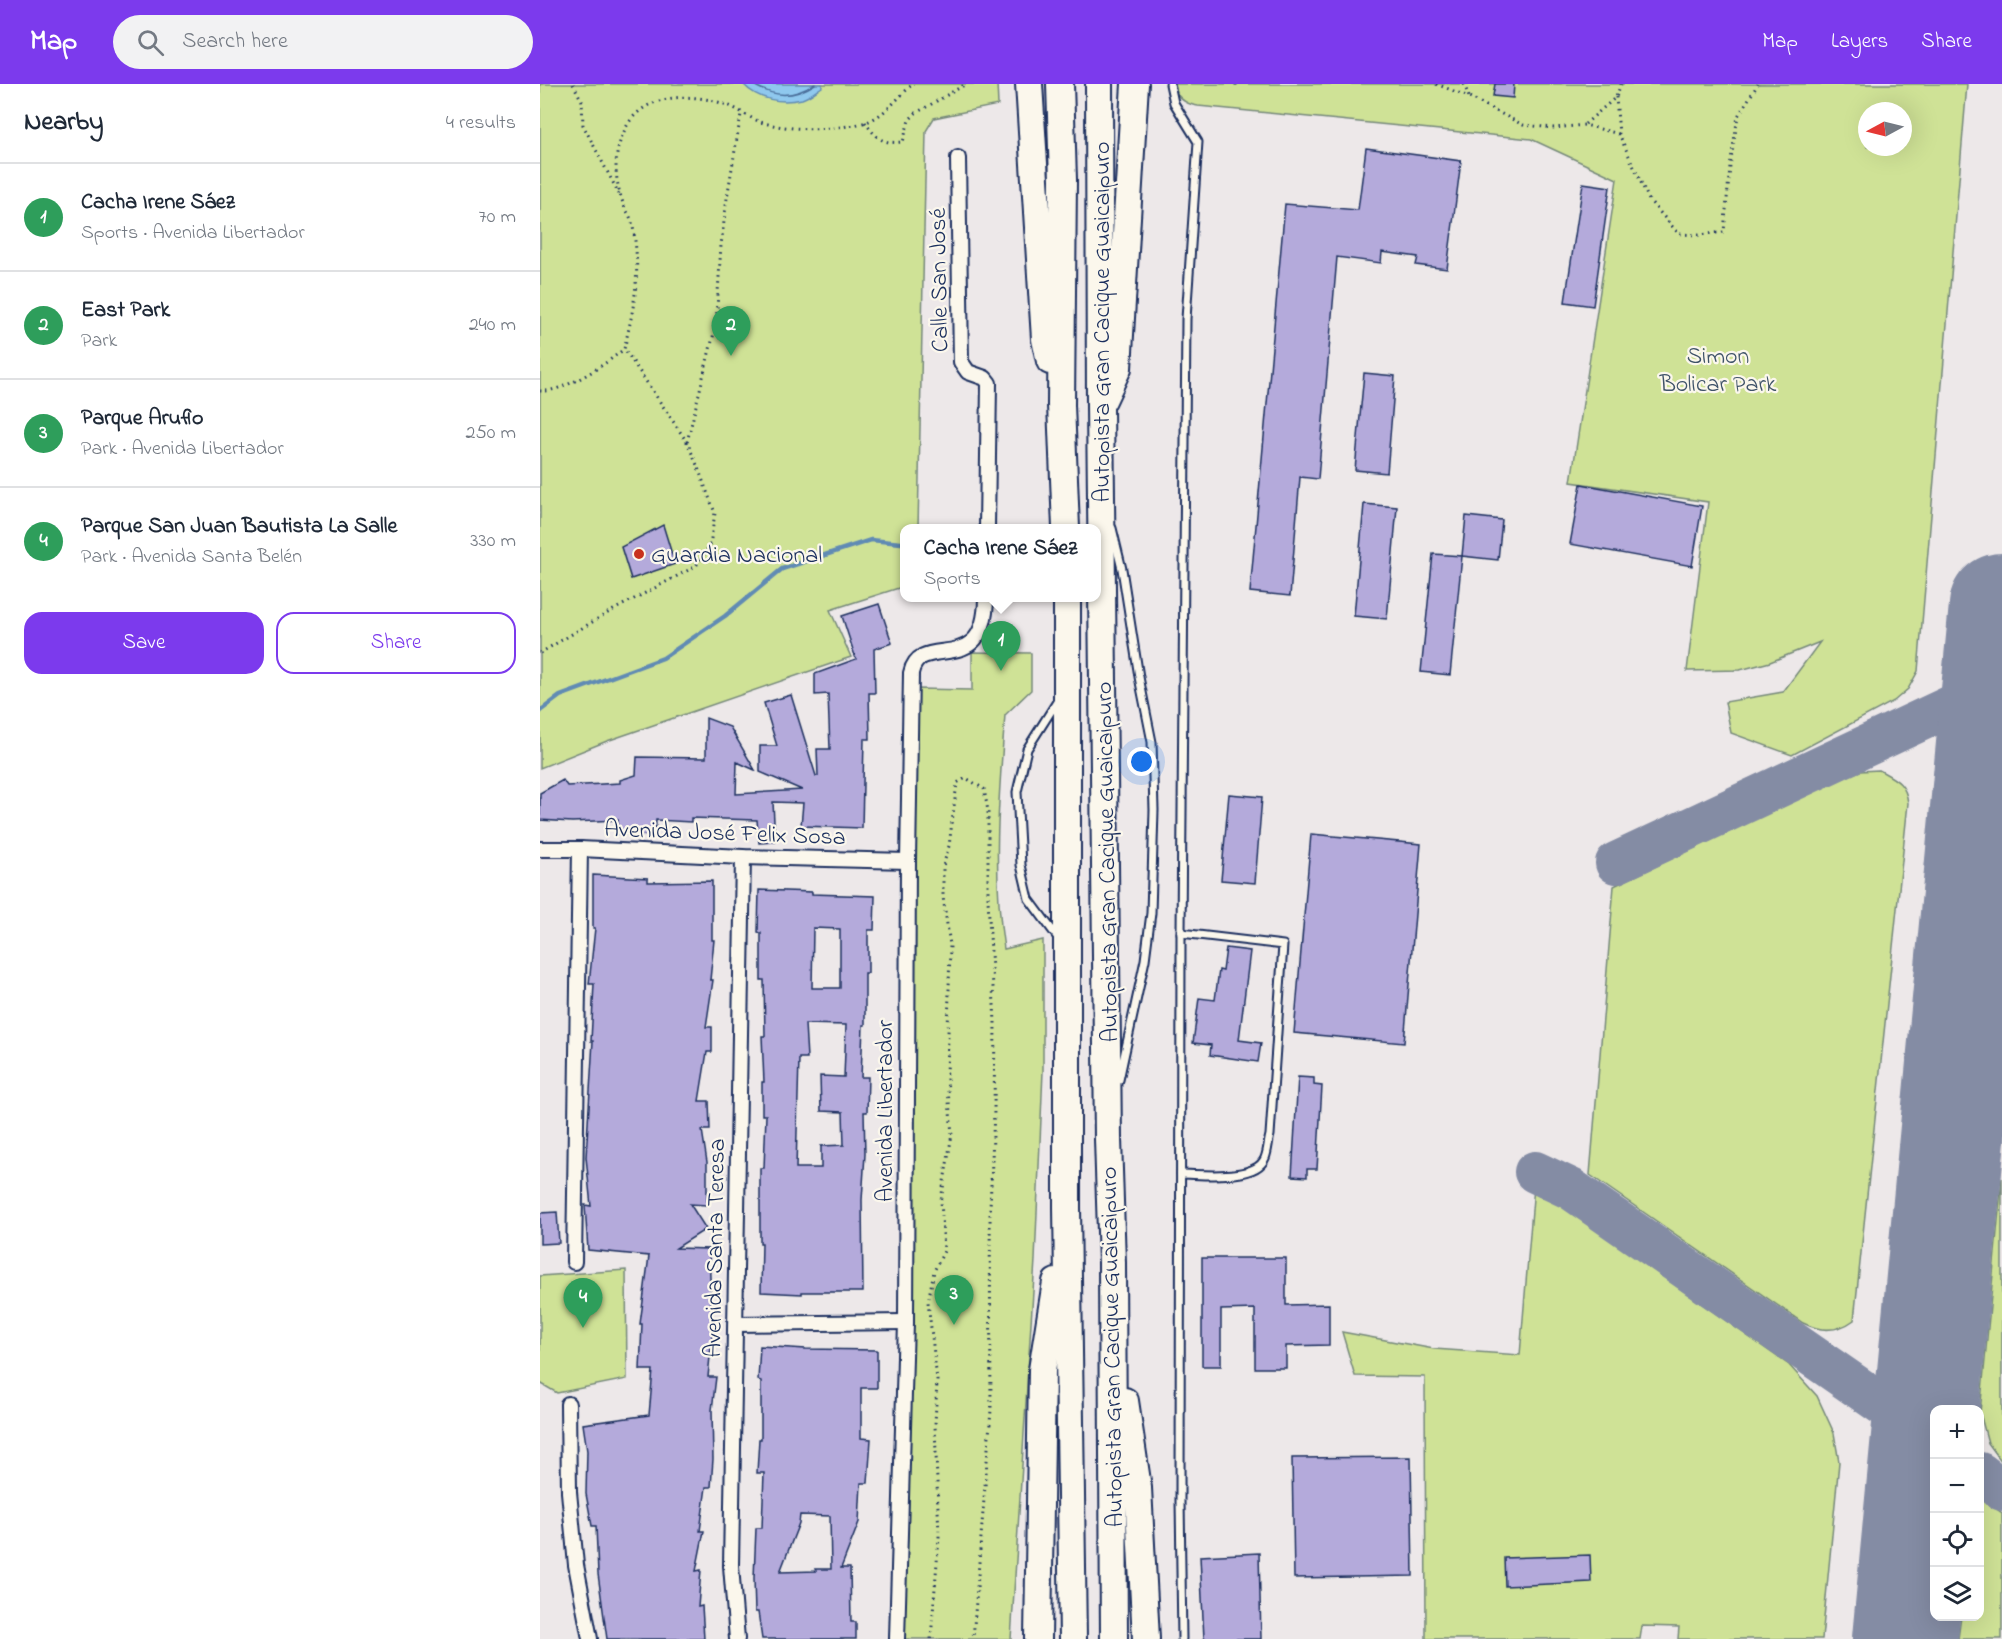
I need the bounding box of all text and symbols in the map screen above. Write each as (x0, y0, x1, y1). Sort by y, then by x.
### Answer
search box (113, 15, 533, 69)
text: Map (30, 22, 77, 63)
icon: search (134, 26, 167, 59)
text: Search here (182, 26, 288, 58)
text: Map (1762, 27, 1798, 57)
text: Layers (1831, 27, 1888, 57)
text: Share (1921, 27, 1972, 57)
north arrow (1858, 102, 1912, 156)
text: Nearby (24, 104, 103, 142)
text: 4 results (446, 109, 516, 138)
street label: Autopista Gran Cacique Guaicaipuro (1086, 142, 1121, 502)
text: Cacha Irene Sáez (81, 187, 235, 219)
text: 1 (40, 203, 47, 232)
text: 70 m (479, 203, 516, 232)
street label: Calle San José (922, 207, 959, 352)
text: Sports · Avenida Libertador (81, 219, 305, 248)
text: East Park (81, 295, 170, 327)
pin: 2 (712, 306, 750, 356)
text: 2 (39, 311, 48, 340)
text: 240 m (469, 311, 516, 340)
text: Park (81, 327, 117, 356)
park label: Simon Bolicar Park (1659, 340, 1777, 403)
text: Parque Aruflo (81, 403, 204, 435)
text: 3 (39, 419, 48, 448)
text: 250 m (465, 419, 516, 448)
text: Park · Avenida Libertador (81, 435, 284, 464)
text: Parque San Juan Bautista La Salle (81, 511, 397, 543)
popup (900, 524, 1101, 602)
text: 4 (39, 527, 48, 556)
text: 330 m (470, 527, 516, 556)
text: Cacha Irene Sáez (924, 533, 1077, 565)
place label: Guardia Nacional (651, 539, 822, 574)
text: Park · Avenida Santa Belén (81, 543, 302, 572)
marker: Guardia Nacional (632, 547, 646, 561)
text: Sports (924, 565, 981, 594)
button: Save (24, 612, 264, 674)
button: Share (276, 612, 516, 674)
pin: 1 (982, 622, 1020, 671)
street label: Autopista Gran Cacique Guaicaipuro (1088, 681, 1129, 1043)
your location (1127, 747, 1156, 776)
street label: Avenida José Felix Sosa (603, 813, 846, 856)
street label: Avenida Libertador (869, 1019, 904, 1202)
street label: Avenida Santa Teresa (697, 1138, 736, 1358)
street label: Autopista Gran Cacique Guaicaipuro (1093, 1166, 1134, 1528)
pin: 3 (934, 1276, 974, 1325)
pin: 4 (564, 1278, 603, 1328)
map controls (1930, 1405, 1984, 1621)
button: + (1930, 1405, 1984, 1459)
button: − (1930, 1459, 1984, 1513)
button: locate (1930, 1513, 1984, 1567)
button: layers (1930, 1567, 1984, 1621)

